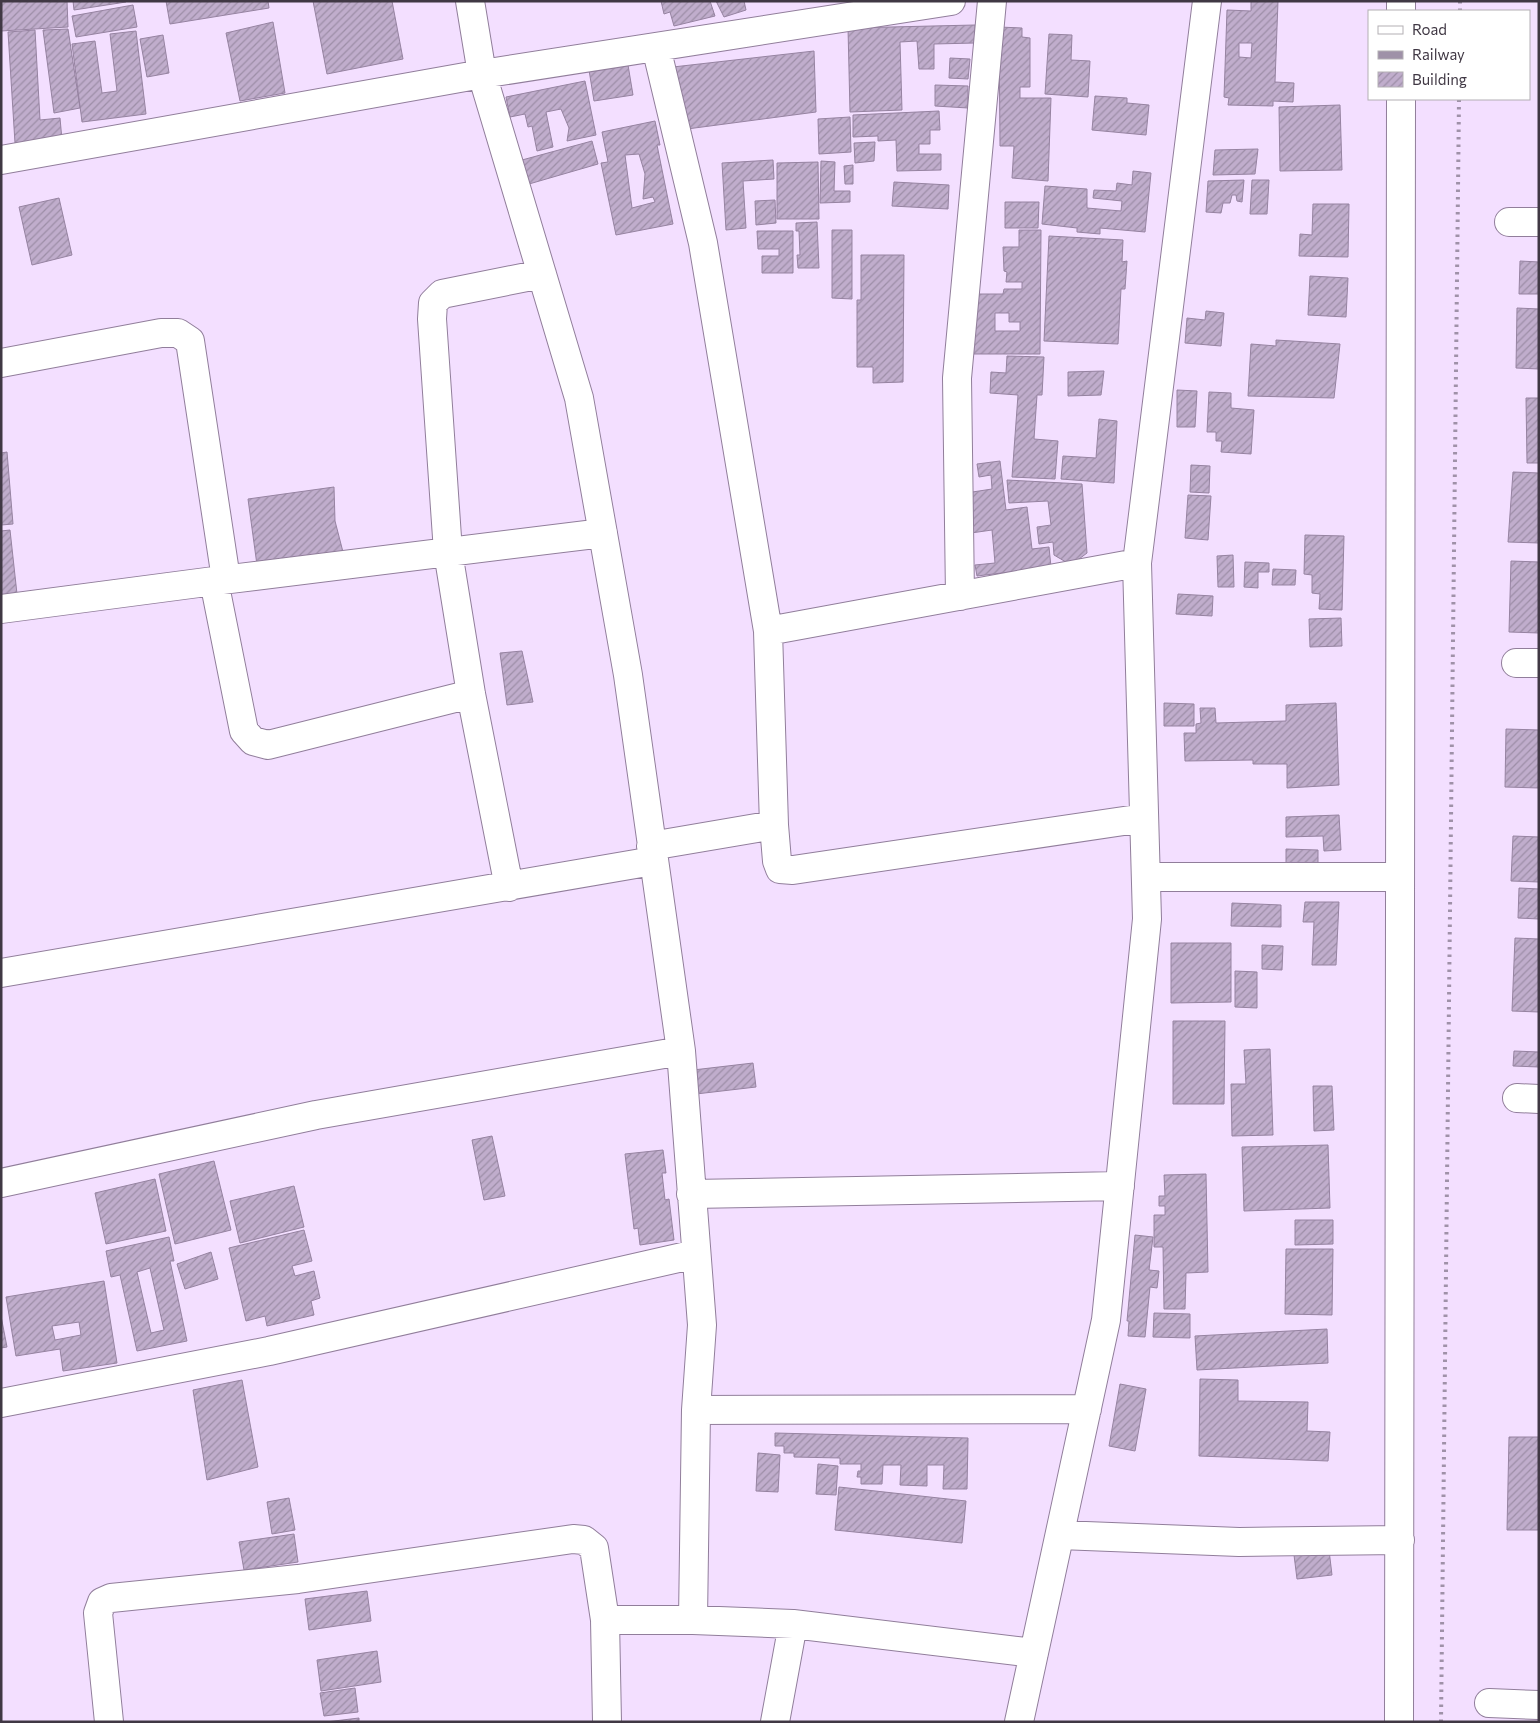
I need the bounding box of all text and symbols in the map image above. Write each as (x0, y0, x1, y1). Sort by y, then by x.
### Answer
legend (1368, 10, 1530, 100)
text: Road (1412, 20, 1447, 38)
text: Railway (1412, 45, 1465, 63)
text: Building (1412, 70, 1467, 88)

